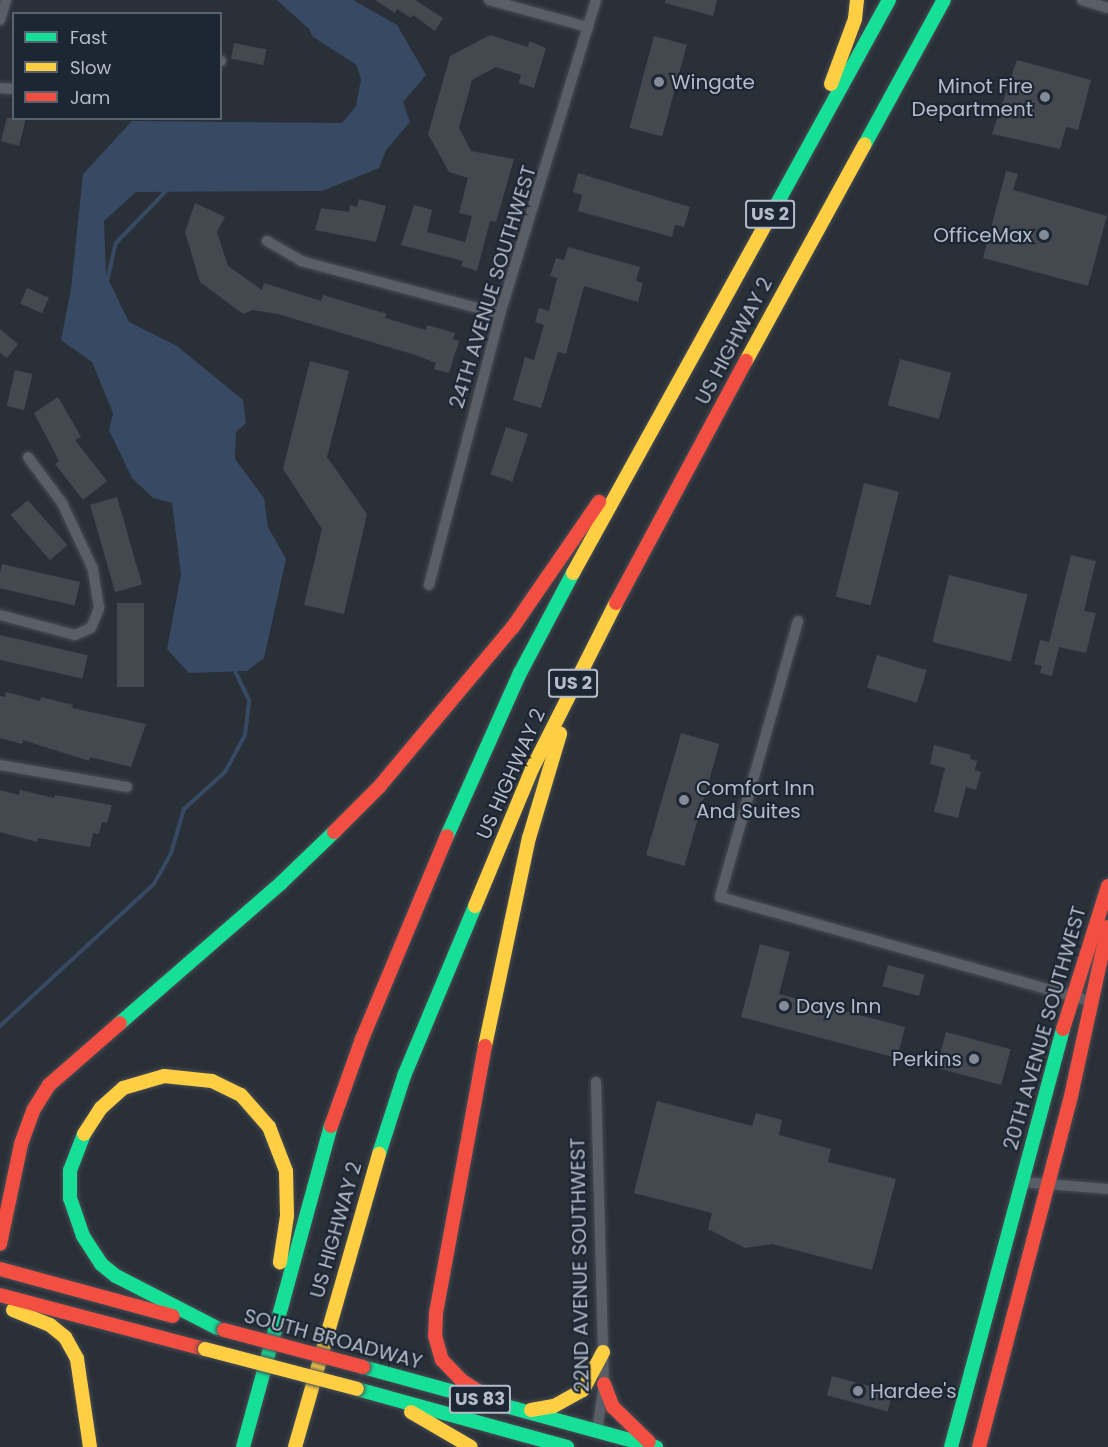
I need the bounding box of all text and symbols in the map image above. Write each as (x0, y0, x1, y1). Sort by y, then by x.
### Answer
legend (12, 12, 222, 120)
text: Fast (70, 25, 107, 50)
text: Slow (70, 55, 111, 80)
place label: Wingate (671, 70, 755, 94)
place label: Minot Fire Department (912, 74, 1033, 121)
marker: Wingate (652, 75, 666, 89)
text: Jam (70, 85, 110, 110)
marker: Minot Fire Department (1038, 90, 1052, 104)
street label: 24TH AVENUE SOUTHWEST (445, 163, 541, 411)
road number: US 2 (744, 199, 796, 229)
place label: OfficeMax (933, 223, 1032, 247)
marker: OfficeMax (1037, 228, 1051, 242)
street label: US HIGHWAY 2 (690, 273, 778, 409)
road number: US 2 (548, 668, 598, 698)
street label: US HIGHWAY 2 (472, 705, 550, 843)
place label: Comfort Inn And Suites (696, 777, 815, 824)
marker: Comfort Inn And Suites (677, 793, 691, 807)
street label: 20TH AVENUE SOUTHWEST (999, 903, 1091, 1153)
place label: Days Inn (796, 994, 881, 1018)
marker: Days Inn (777, 999, 791, 1013)
place label: Perkins (892, 1047, 962, 1071)
marker: Perkins (967, 1052, 981, 1066)
street label: 22ND AVENUE SOUTHWEST (566, 1137, 594, 1393)
street label: US HIGHWAY 2 (305, 1159, 367, 1301)
street label: SOUTH BROADWAY (241, 1304, 425, 1374)
place label: Hardee's (870, 1379, 957, 1403)
road number: US 83 (448, 1384, 512, 1414)
marker: Hardee's (851, 1384, 865, 1398)

